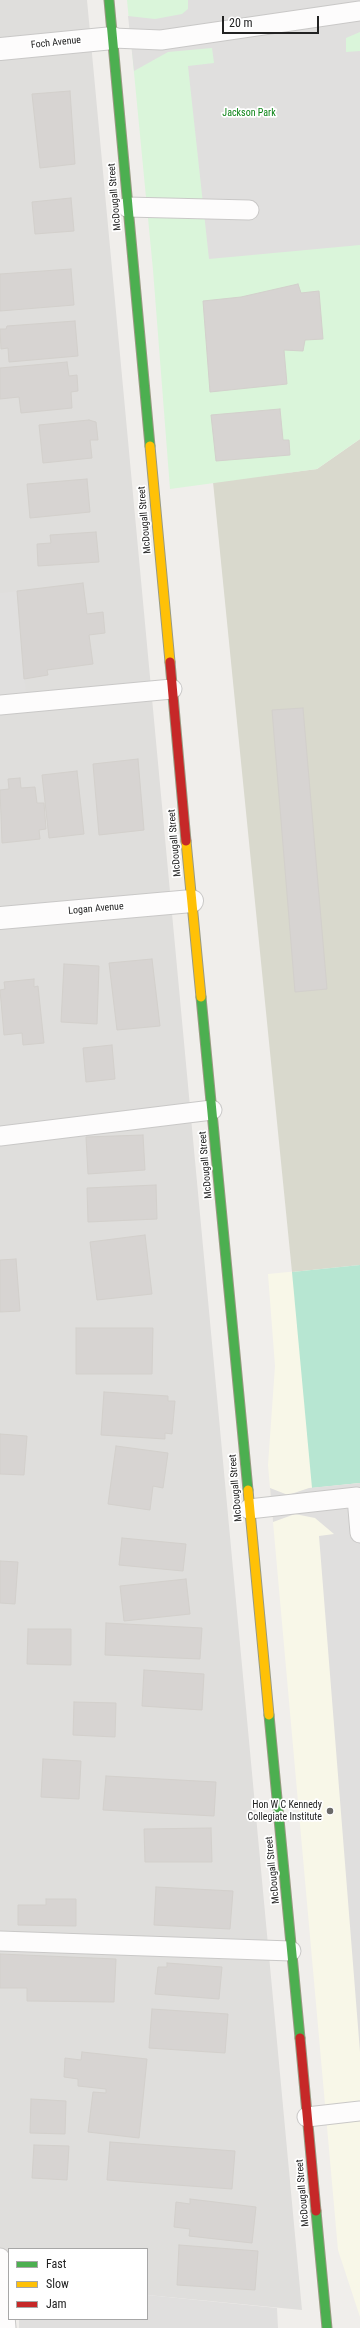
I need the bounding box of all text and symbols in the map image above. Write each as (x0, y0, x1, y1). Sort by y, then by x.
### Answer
scale bar (224, 8, 321, 34)
text: 20 m (229, 16, 253, 30)
street label: Foch Avenue (30, 34, 82, 52)
park label: Jackson Park (222, 107, 276, 119)
street label: McDougall Street (106, 163, 124, 231)
street label: McDougall Street (136, 486, 154, 554)
street label: McDougall Street (166, 809, 184, 877)
street label: Logan Avenue (68, 901, 124, 917)
street label: McDougall Street (197, 1131, 215, 1199)
street label: McDougall Street (227, 1454, 245, 1522)
place label: Hon W C Kennedy Collegiate Institute (247, 1799, 322, 1822)
marker: Hon W C Kennedy Collegiate Institute (325, 1806, 335, 1816)
street label: McDougall Street (263, 1836, 283, 1904)
street label: McDougall Street (294, 2159, 312, 2227)
legend (8, 2248, 148, 2320)
text: Fast (46, 2257, 66, 2271)
text: Slow (46, 2277, 69, 2291)
text: Jam (46, 2297, 67, 2311)

